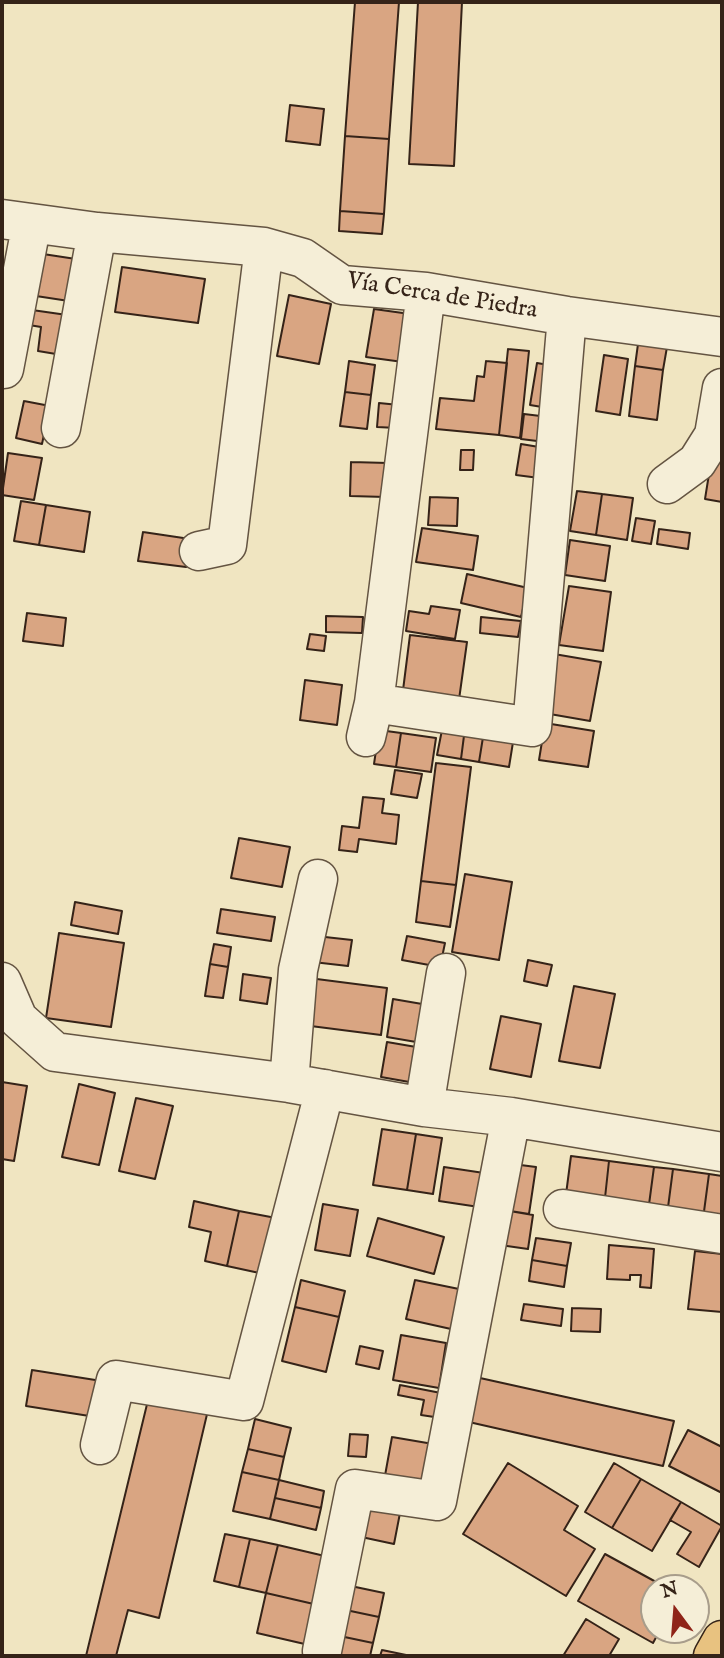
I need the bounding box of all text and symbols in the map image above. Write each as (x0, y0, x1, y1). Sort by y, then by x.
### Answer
street label: Vía Cerca de Piedra (345, 268, 539, 326)
north arrow (640, 1574, 710, 1644)
text: N (659, 1577, 681, 1605)

